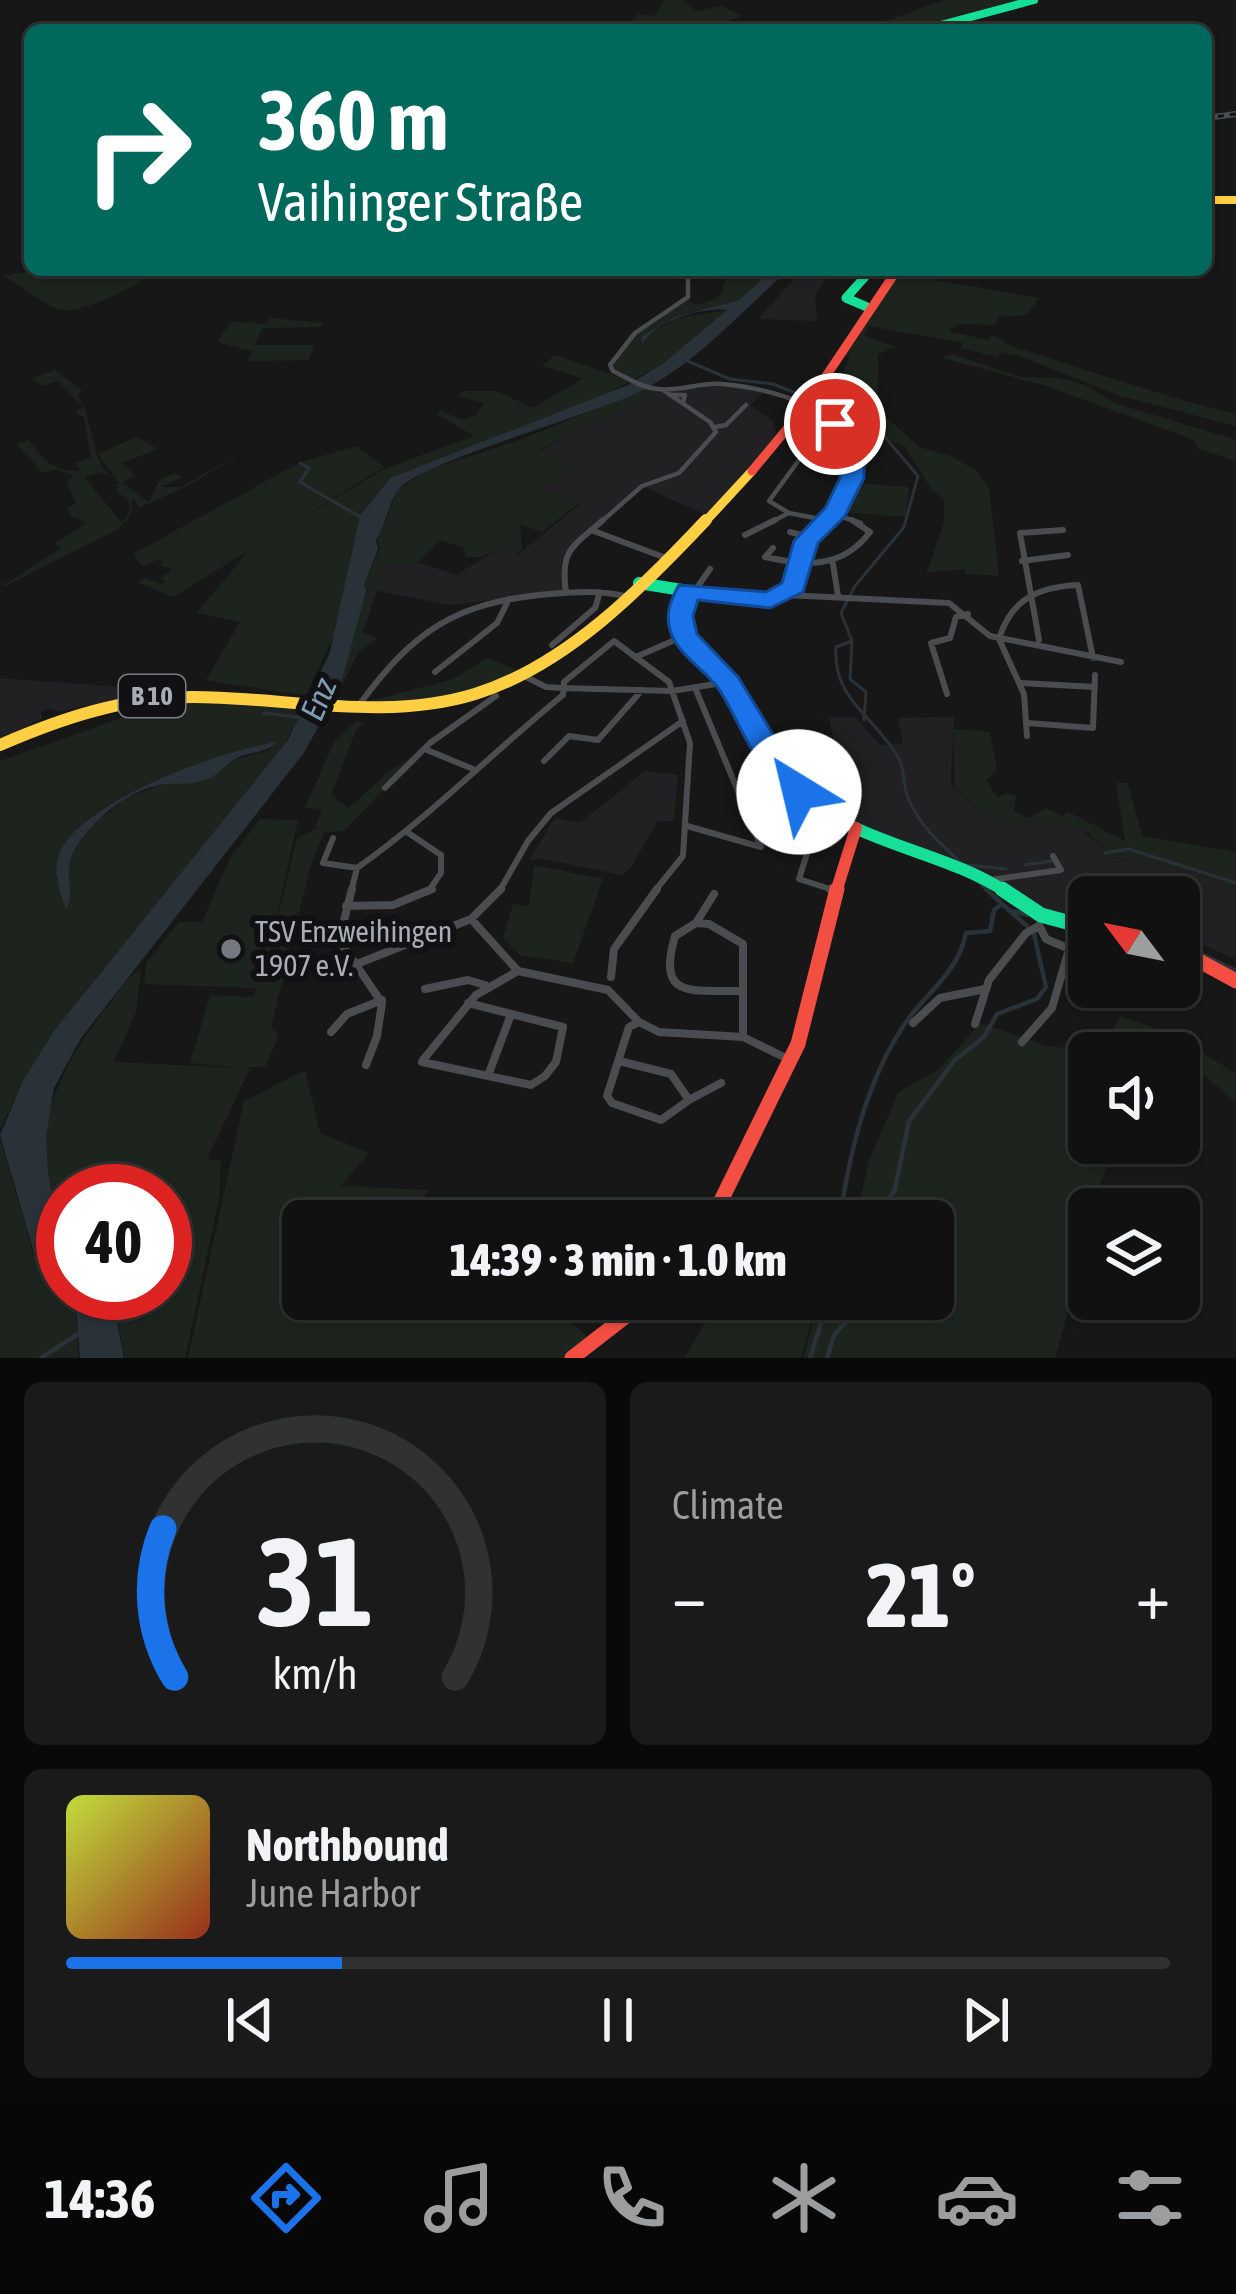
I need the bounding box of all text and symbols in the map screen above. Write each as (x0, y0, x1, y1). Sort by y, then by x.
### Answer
icon: right (60, 72, 216, 228)
text: 360 m (258, 72, 448, 168)
text: Vaihinger Straße (258, 171, 583, 232)
pin (784, 373, 886, 475)
icon: arrive (802, 391, 868, 457)
water label: Enz (292, 671, 344, 726)
road number: B 10 (119, 675, 185, 717)
position arrow (736, 729, 862, 855)
north arrow (1068, 876, 1200, 1008)
map controls (1068, 876, 1200, 1320)
place label: TSV Enzweihingen 1907 e.V. (255, 914, 452, 982)
marker: TSV Enzweihingen 1907 e.V. (218, 936, 244, 962)
button: sound (1068, 1032, 1200, 1164)
speed limit sign: 40 (36, 1164, 192, 1320)
button: layers (1068, 1188, 1200, 1320)
text: 14:39 · 3 min · 1.0 km (449, 1234, 787, 1286)
text: Climate (672, 1483, 784, 1527)
text: 31 (256, 1509, 374, 1652)
text: 21° (866, 1543, 976, 1646)
text: − (672, 1557, 706, 1633)
text: + (1136, 1557, 1170, 1633)
text: km/h (272, 1648, 358, 1697)
text: Northbound (246, 1819, 449, 1871)
text: June Harbor (246, 1871, 420, 1915)
icon: previous (217, 1987, 283, 2053)
icon: pause (585, 1987, 651, 2053)
icon: next (953, 1987, 1019, 2053)
icon: directions (244, 2156, 328, 2240)
icon: music (417, 2156, 501, 2240)
icon: phone (590, 2156, 674, 2240)
icon: climate (762, 2156, 846, 2240)
icon: car (935, 2156, 1019, 2240)
icon: filters (1108, 2156, 1192, 2240)
text: 14:36 (44, 2168, 155, 2229)

